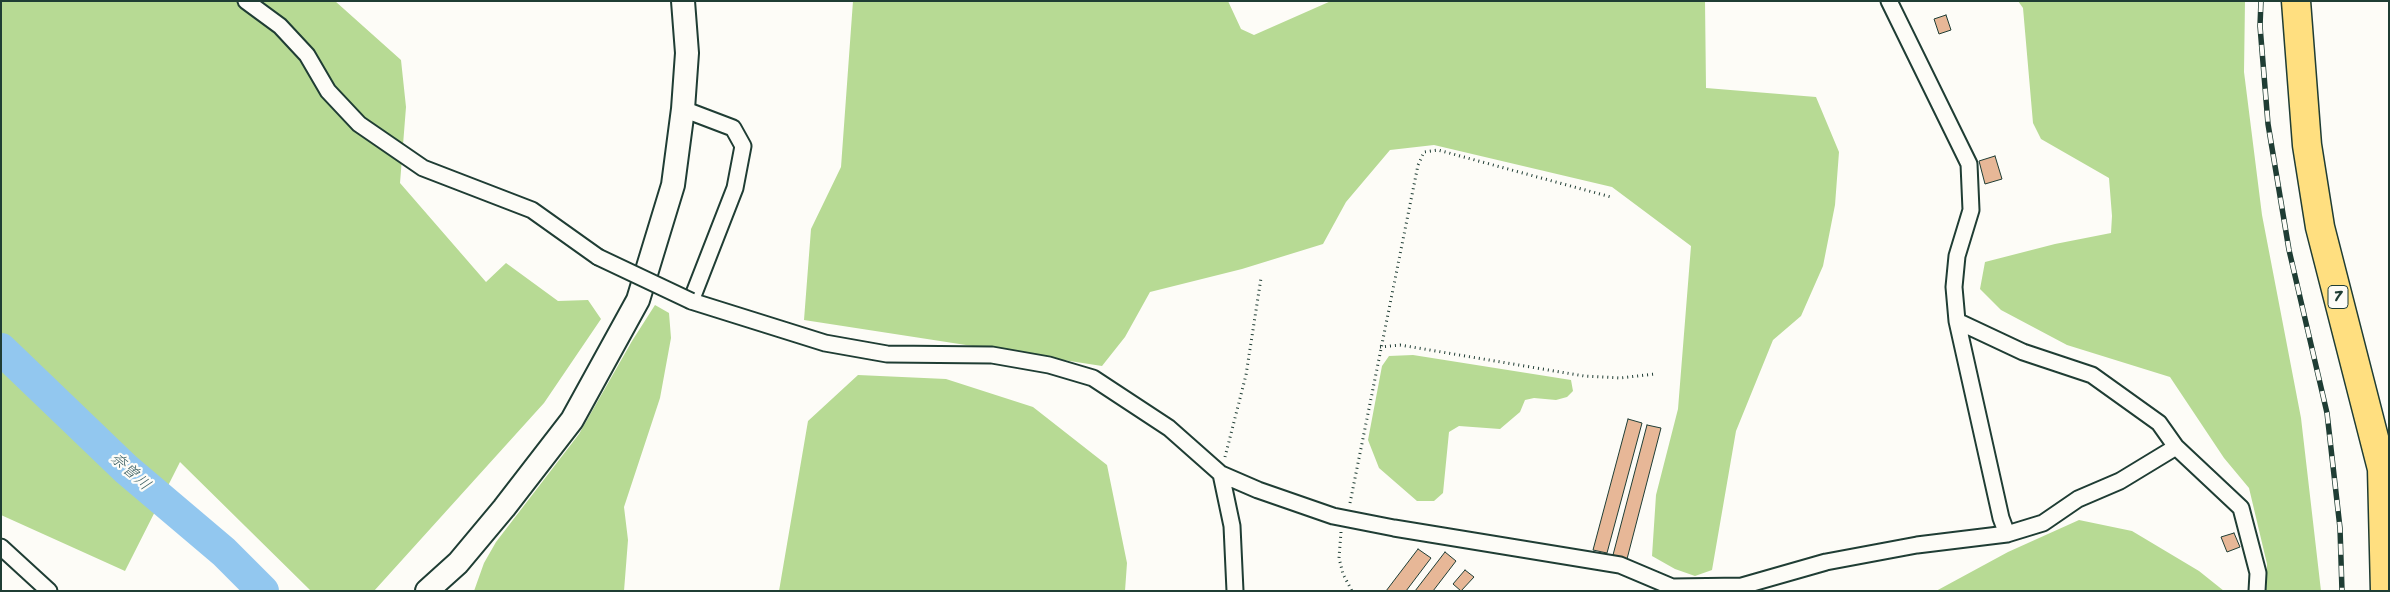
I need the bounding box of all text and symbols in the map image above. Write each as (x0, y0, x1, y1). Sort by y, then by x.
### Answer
road number: 7 (2328, 286, 2348, 308)
water label: 奈曽川 (106, 449, 154, 495)

